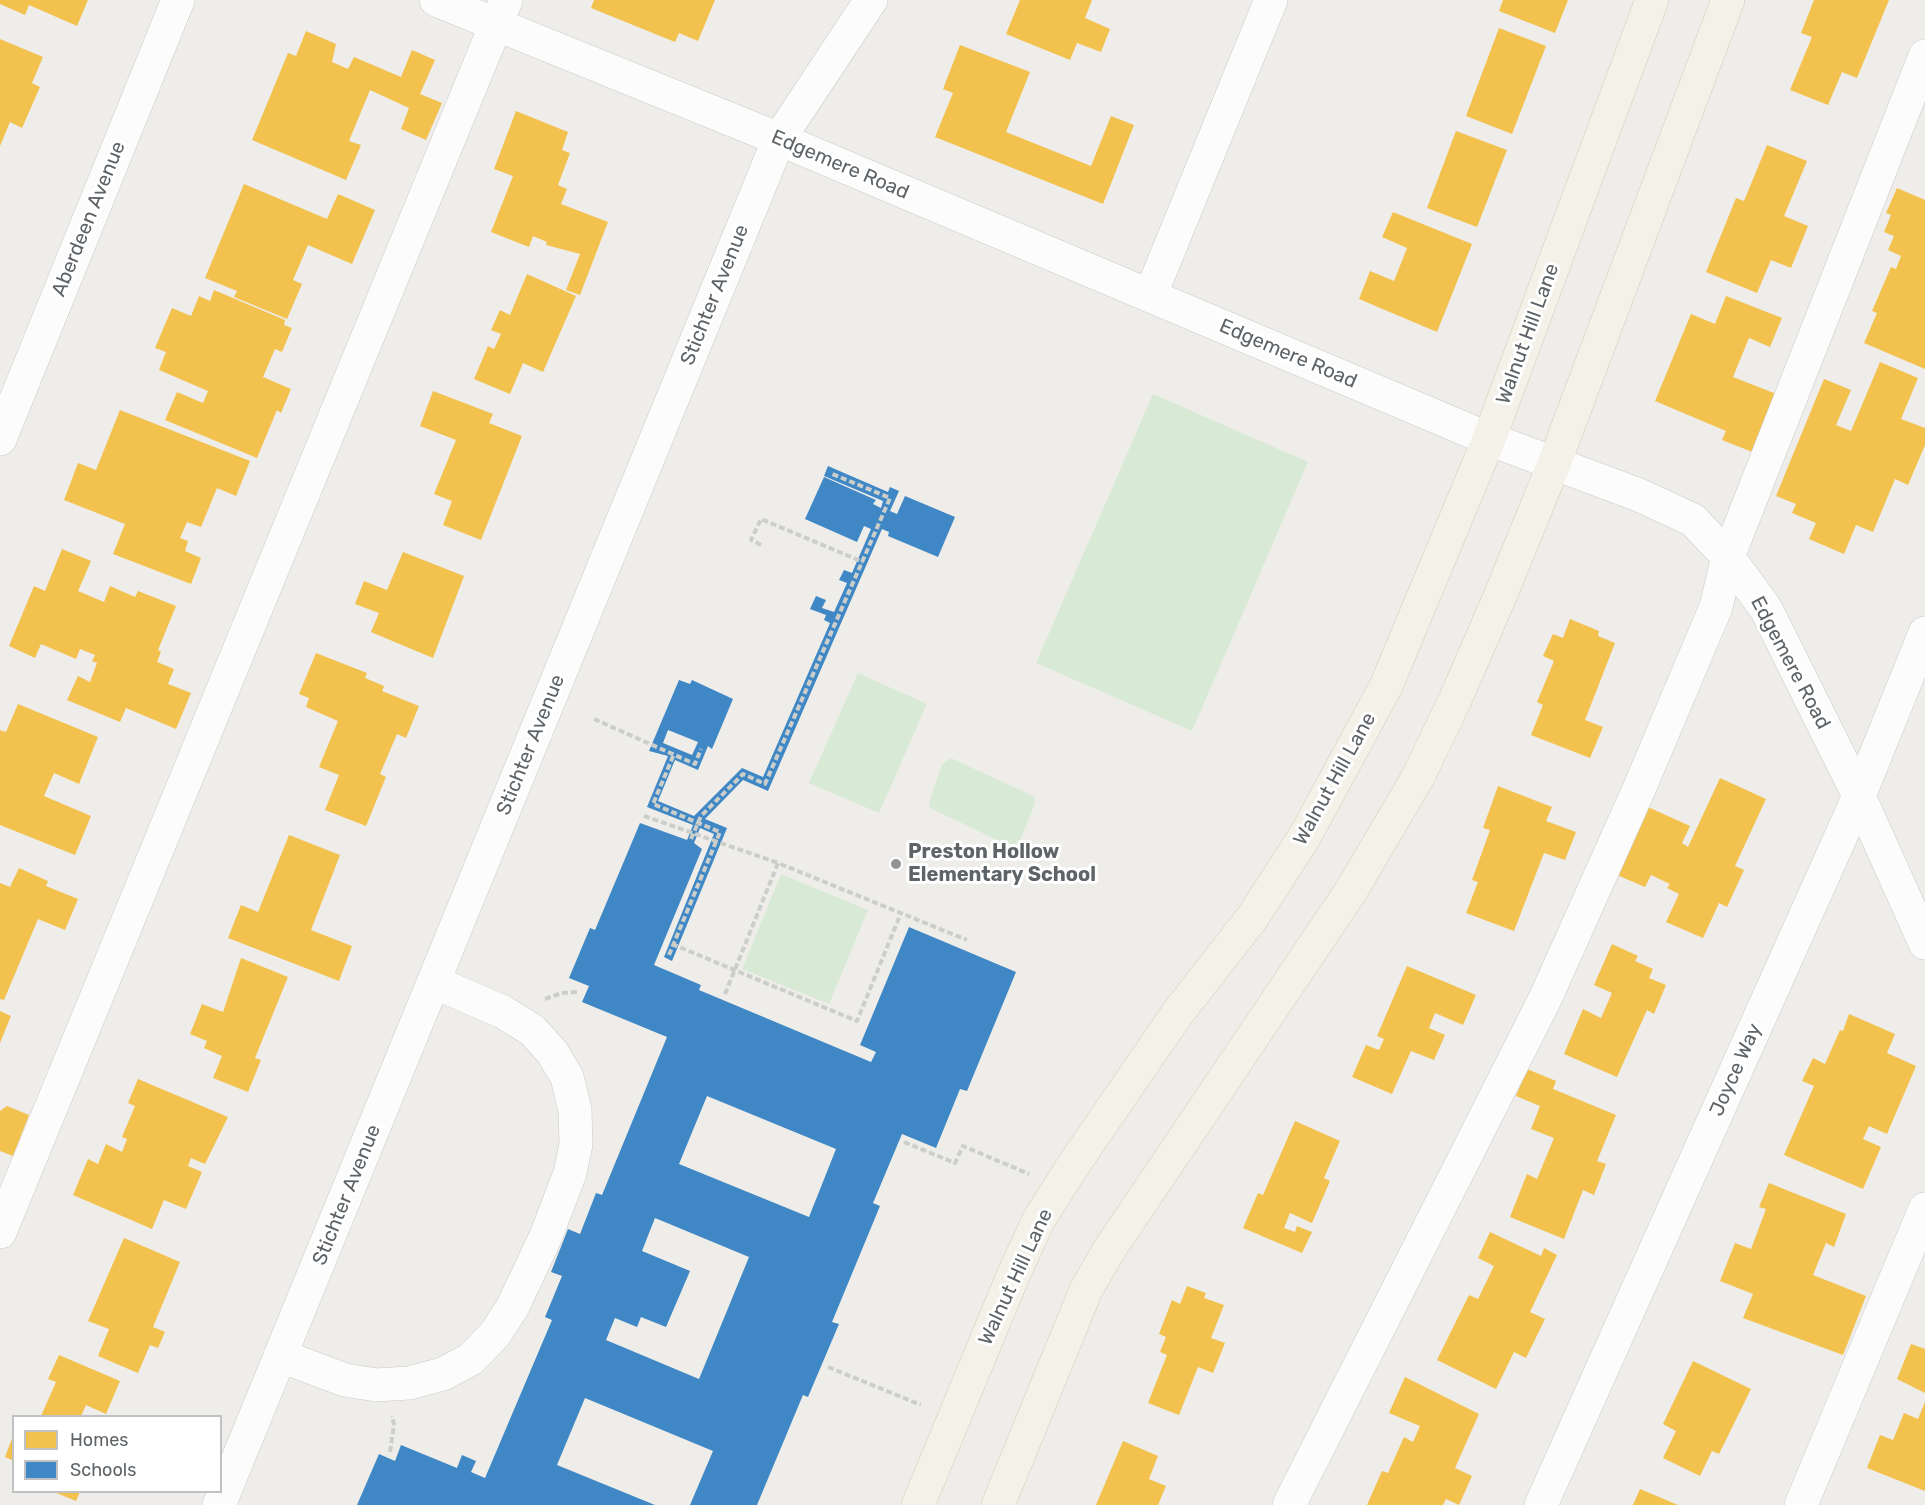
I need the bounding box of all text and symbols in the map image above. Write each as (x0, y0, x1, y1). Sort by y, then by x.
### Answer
street label: Edgemere Road (768, 125, 912, 205)
street label: Aberdeen Avenue (47, 138, 131, 300)
street label: Stichter Avenue (676, 221, 754, 369)
street label: Walnut Hill Lane (1491, 260, 1565, 408)
street label: Edgemere Road (1216, 314, 1360, 394)
street label: Edgemere Road (1745, 593, 1835, 733)
street label: Stichter Avenue (492, 671, 570, 819)
street label: Walnut Hill Lane (1289, 709, 1381, 849)
place label: Preston Hollow Elementary School (908, 840, 1096, 887)
marker: Preston Hollow Elementary School (889, 857, 903, 871)
street label: Joyce Way (1705, 1020, 1767, 1120)
street label: Stichter Avenue (308, 1121, 386, 1269)
street label: Walnut Hill Lane (974, 1205, 1058, 1349)
legend (12, 1415, 222, 1493)
text: Homes (70, 1429, 128, 1451)
text: Schools (70, 1459, 136, 1481)

